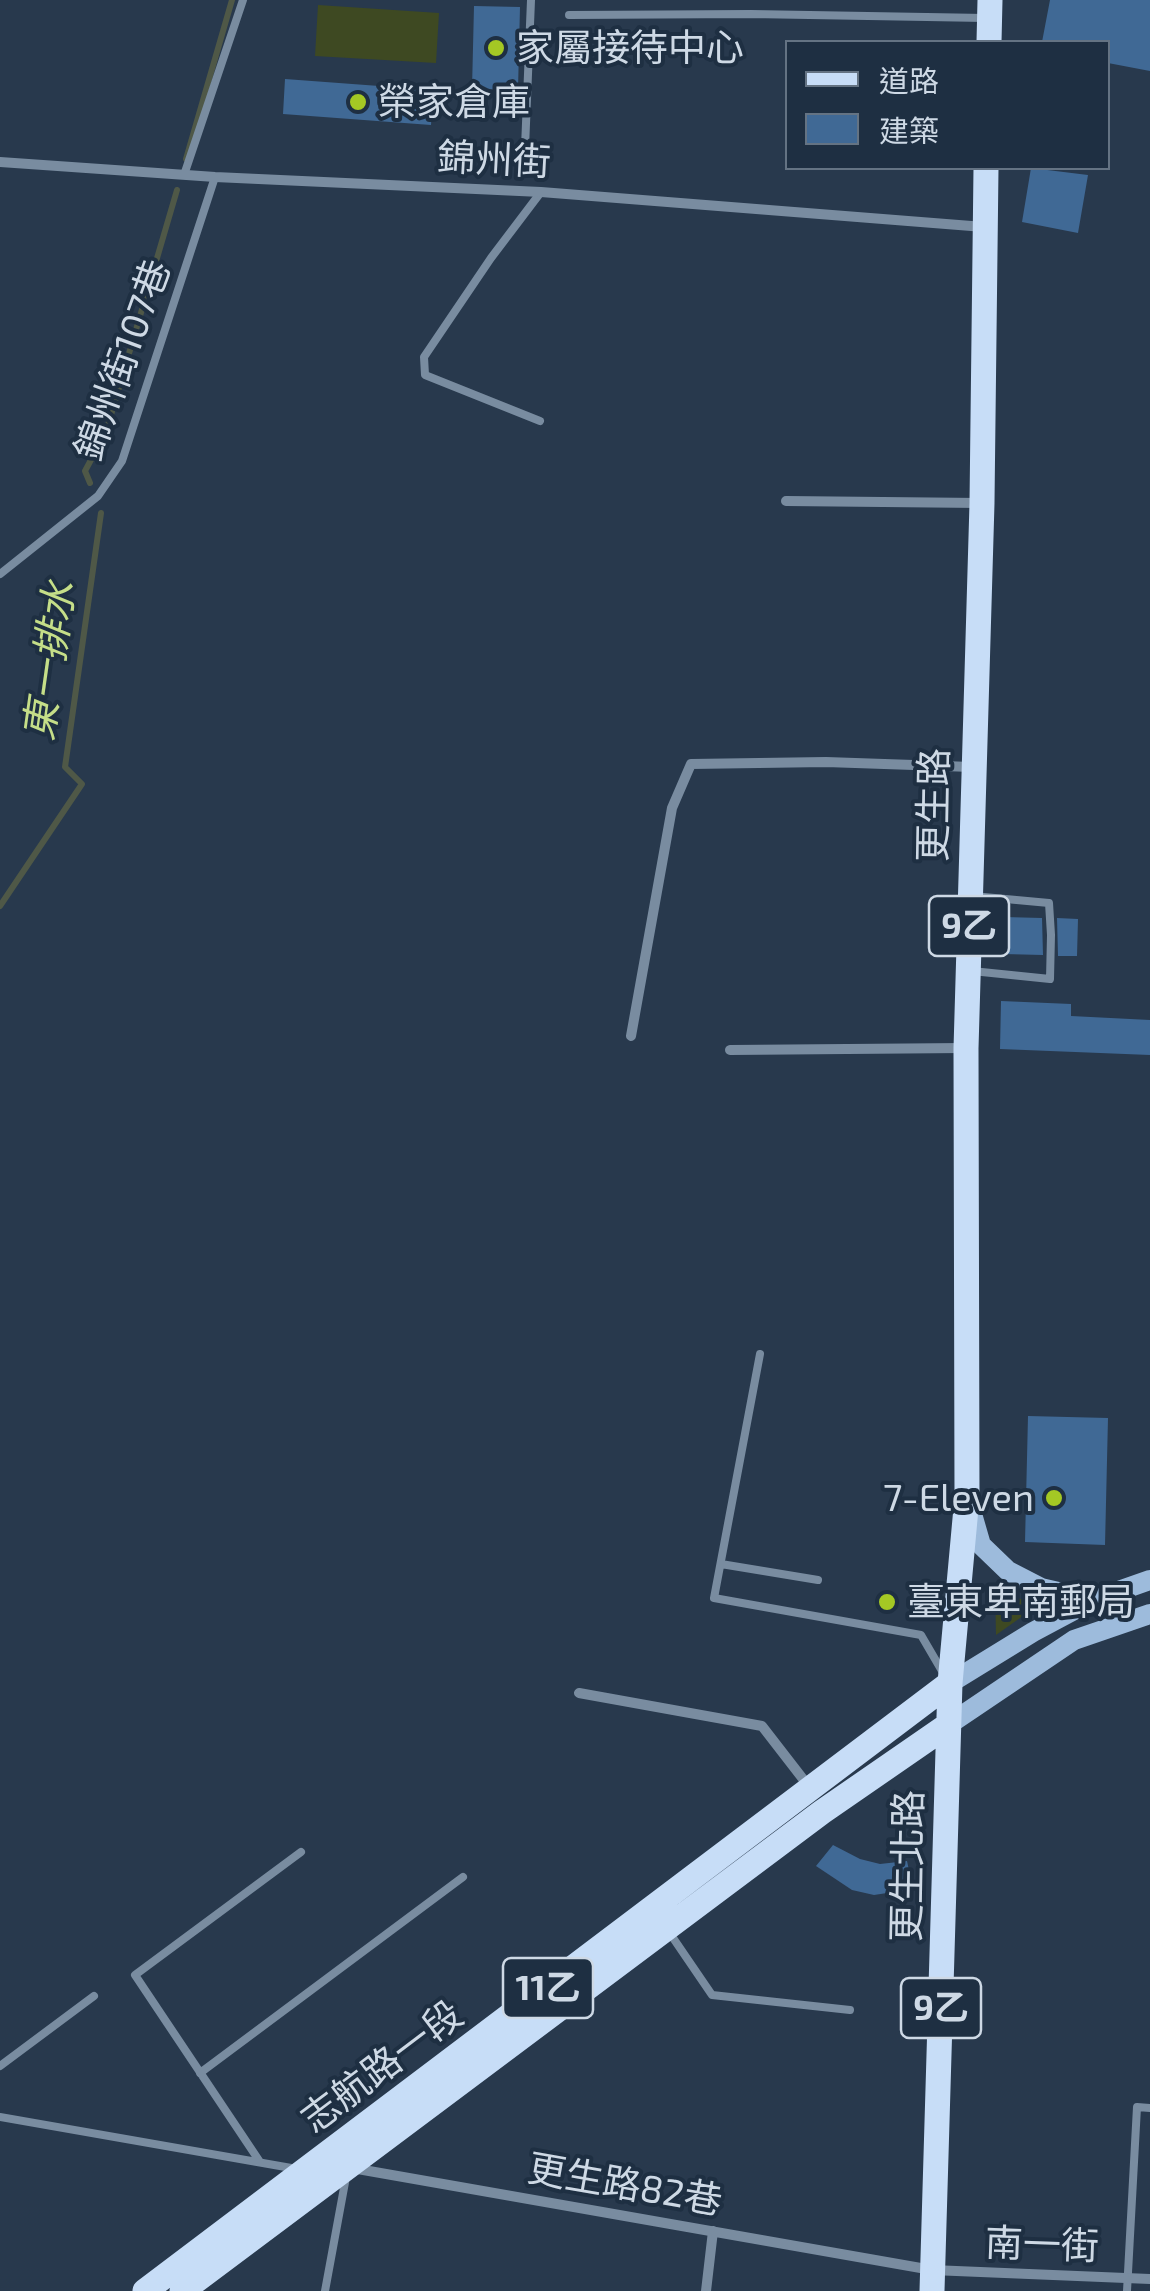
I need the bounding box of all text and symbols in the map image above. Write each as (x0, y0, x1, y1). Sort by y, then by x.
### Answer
place label: 家屬接待中心 (516, 25, 744, 71)
marker: 家屬接待中心 (485, 37, 507, 59)
legend (785, 40, 1110, 170)
text: 道路 (879, 62, 939, 98)
place label: 榮家倉庫 (378, 79, 530, 125)
marker: 榮家倉庫 (347, 91, 369, 113)
text: 建築 (879, 112, 939, 148)
street label: 錦州街 (436, 134, 552, 186)
street label: 錦州街107巷 (66, 254, 180, 466)
water label: 東一排水 (15, 578, 85, 744)
street label: 更生路 (910, 748, 958, 862)
road number: 9乙 (929, 896, 1009, 956)
place label: 7-Eleven (883, 1475, 1034, 1521)
marker: 7-Eleven (1043, 1487, 1065, 1509)
place label: 臺東卑南郵局 (907, 1579, 1135, 1625)
marker: 臺東卑南郵局 (876, 1591, 898, 1613)
street label: 更生北路 (884, 1790, 932, 1942)
road number: 11乙 (503, 1958, 593, 2018)
road number: 9乙 (901, 1978, 981, 2038)
street label: 志航路一段 (292, 1992, 472, 2142)
street label: 更生路82巷 (524, 2145, 726, 2225)
street label: 南一街 (984, 2220, 1100, 2270)

